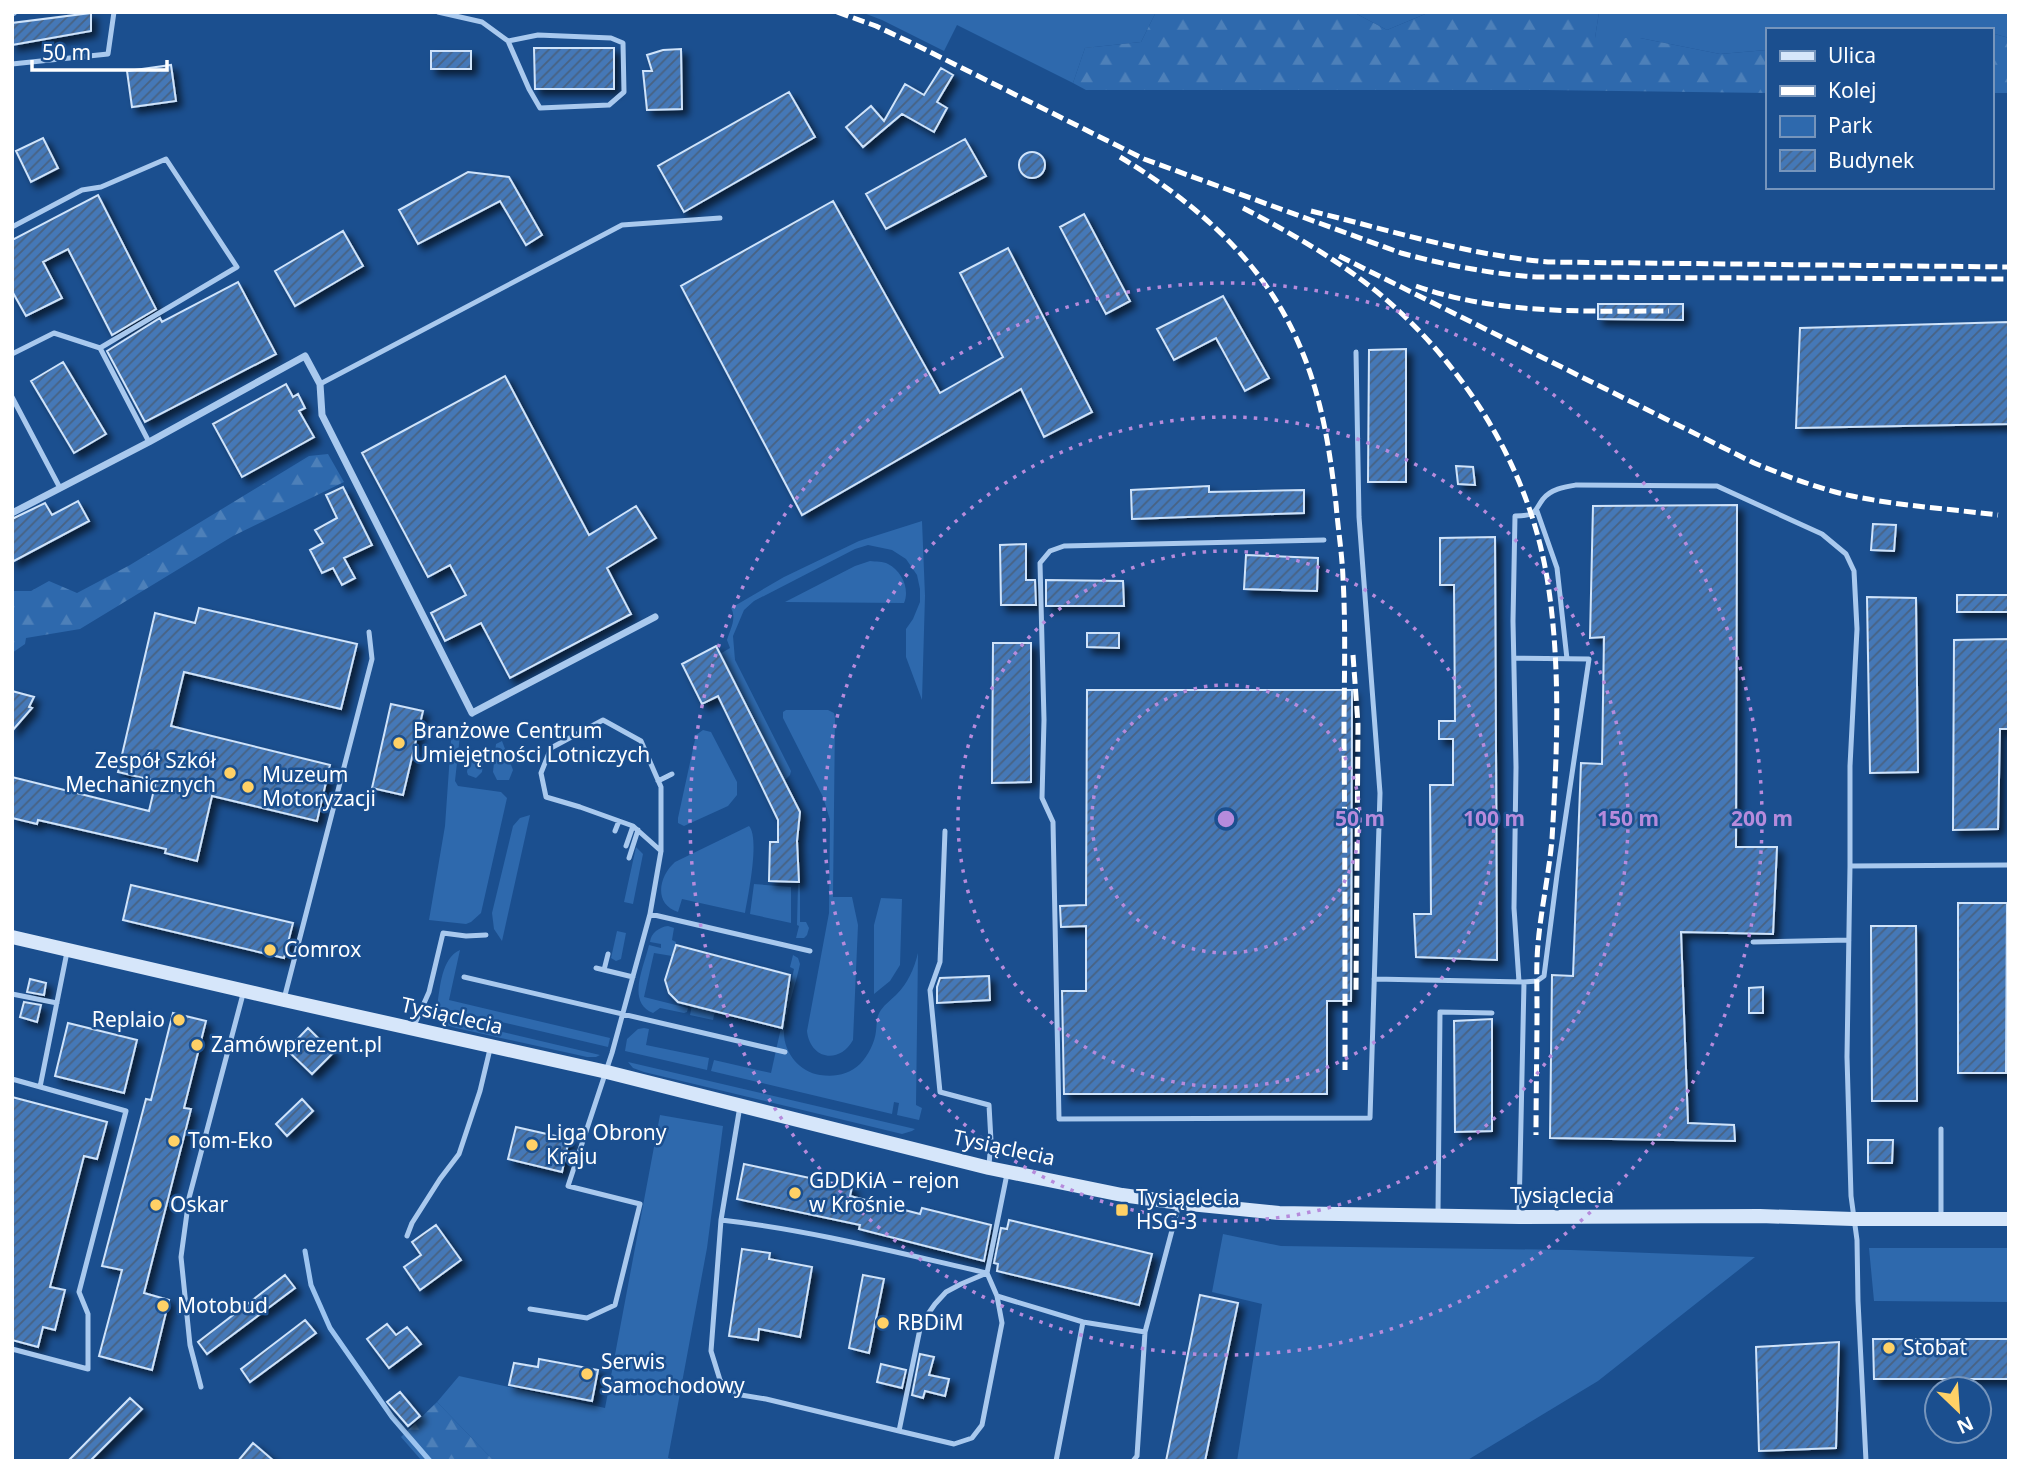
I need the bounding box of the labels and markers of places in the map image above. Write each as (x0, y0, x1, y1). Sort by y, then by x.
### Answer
place label: Branżowe Centrum Umiejętności Lotniczych (413, 716, 650, 768)
marker: Branżowe Centrum Umiejętności Lotniczych (391, 735, 407, 751)
place label: Zespół Szkół Mechanicznych (65, 746, 217, 798)
place label: Muzeum Motoryzacji (262, 760, 376, 812)
marker: Zespół Szkół Mechanicznych (222, 765, 238, 781)
marker: Muzeum Motoryzacji (240, 779, 256, 795)
centre of rings (1214, 807, 1238, 831)
place label: Comrox (284, 935, 361, 963)
marker: Comrox (262, 942, 278, 958)
place label: Replaio (92, 1005, 165, 1033)
marker: Replaio (171, 1012, 187, 1028)
place label: Zamówprezent.pl (211, 1030, 382, 1058)
marker: Zamówprezent.pl (189, 1037, 205, 1053)
place label: Liga Obrony Kraju (546, 1118, 667, 1170)
place label: Tom-Eko (188, 1126, 273, 1154)
marker: Tom-Eko (166, 1133, 182, 1149)
marker: Liga Obrony Kraju (524, 1137, 540, 1153)
place label: GDDKiA – rejon w Krośnie (809, 1166, 959, 1218)
place label: Tysiąclecia HSG-3 (1136, 1183, 1240, 1235)
marker: GDDKiA – rejon w Krośnie (787, 1185, 803, 1201)
place label: Oskar (170, 1190, 228, 1218)
marker: Oskar (148, 1197, 164, 1213)
marker: Tysiąclecia HSG-3 (1114, 1202, 1130, 1218)
place label: Motobud (177, 1291, 268, 1319)
marker: Motobud (155, 1298, 171, 1314)
place label: RBDiM (897, 1308, 964, 1336)
marker: RBDiM (875, 1315, 891, 1331)
place label: Stobat (1903, 1333, 1968, 1361)
marker: Stobat (1881, 1340, 1897, 1356)
place label: Serwis Samochodowy (601, 1347, 745, 1399)
marker: Serwis Samochodowy (579, 1366, 595, 1382)

